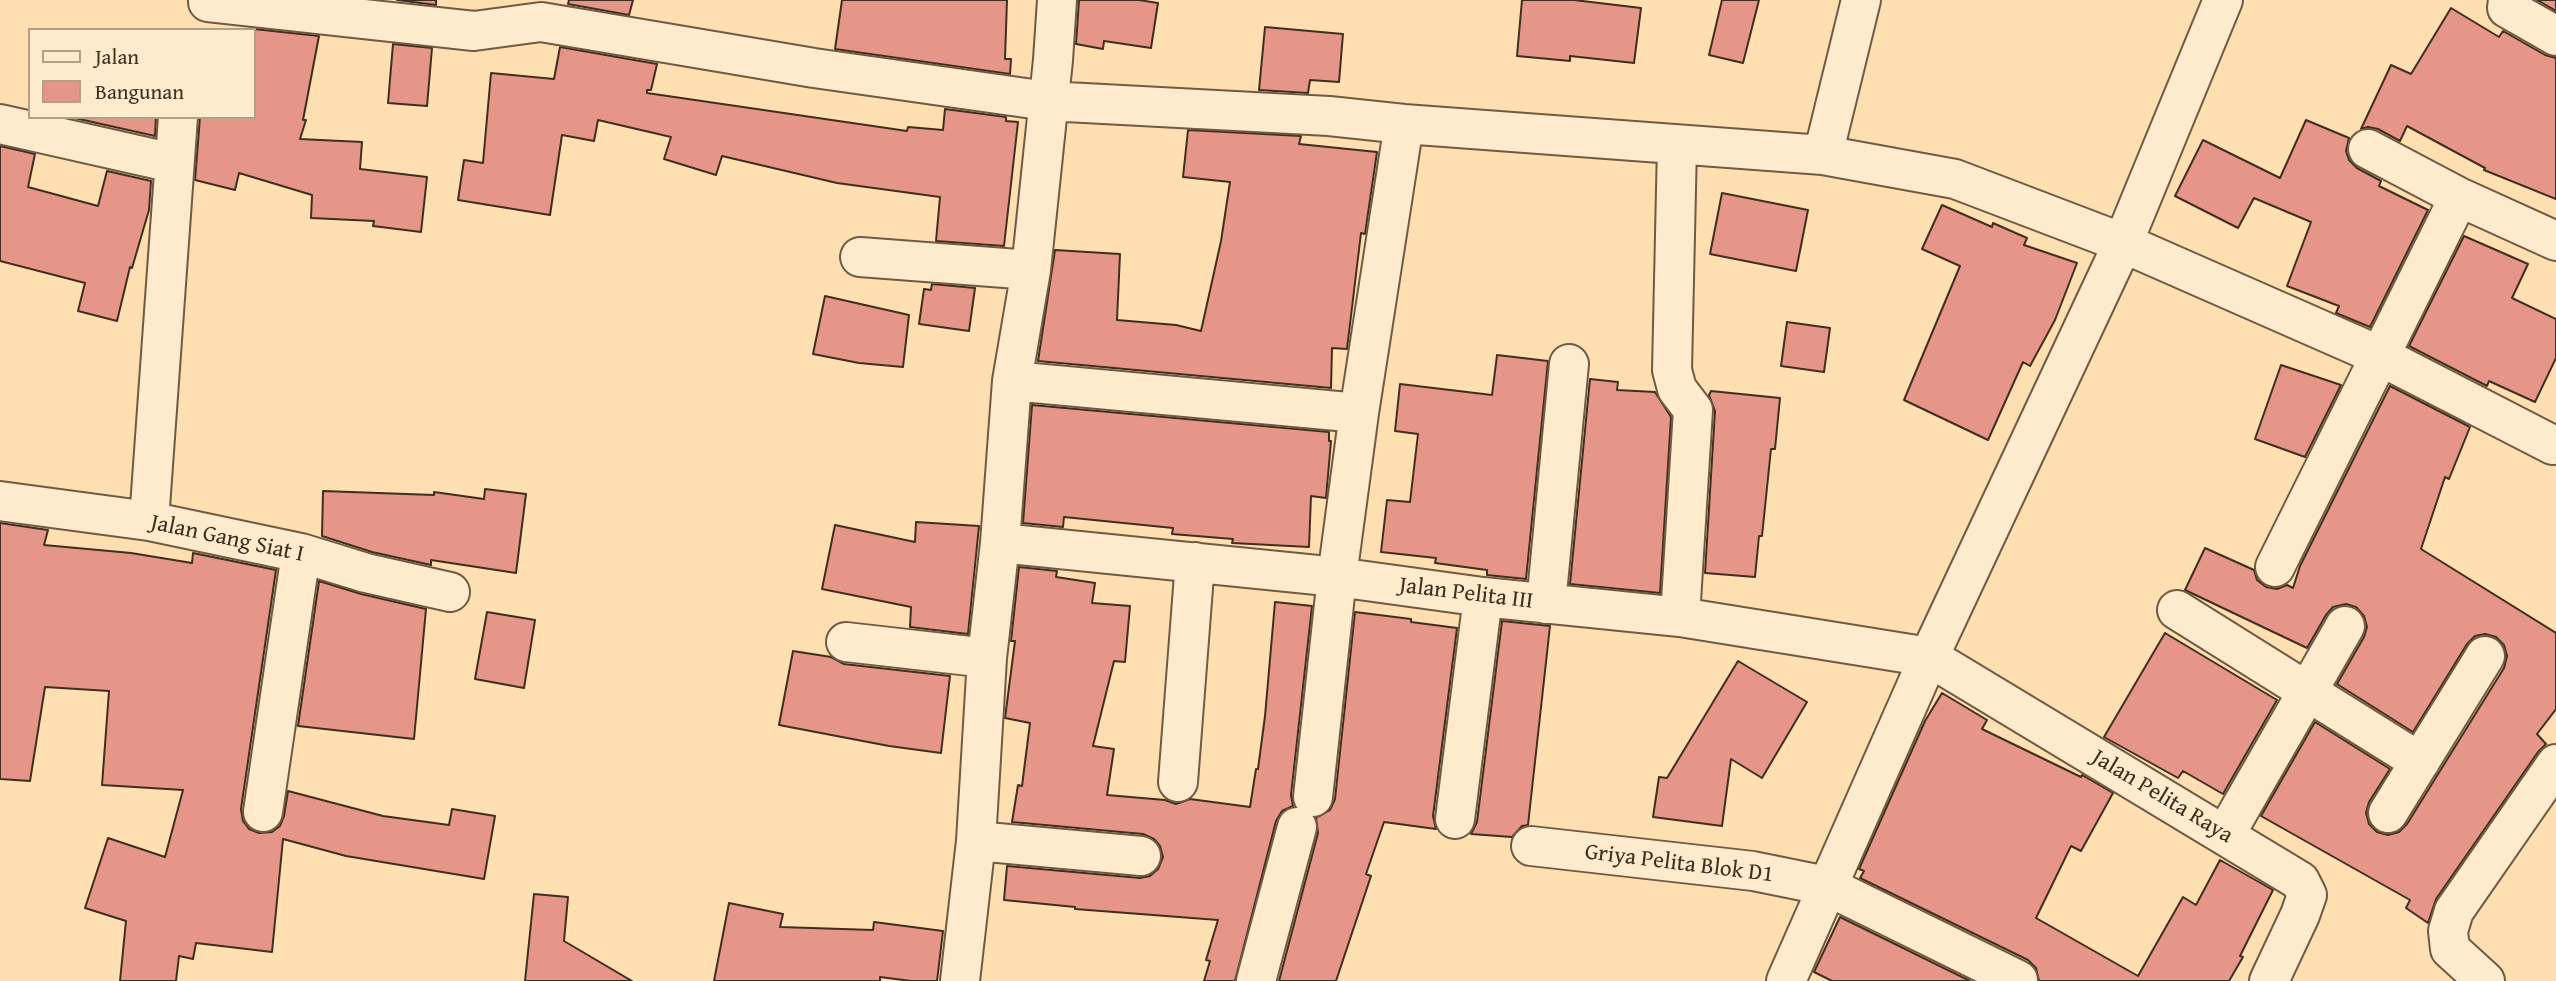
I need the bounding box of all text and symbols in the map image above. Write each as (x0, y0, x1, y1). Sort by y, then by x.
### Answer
legend (28, 28, 256, 119)
text: Jalan (95, 41, 139, 72)
text: Bangunan (95, 76, 184, 107)
street label: Jalan Gang Siat I (148, 509, 306, 569)
street label: Jalan Pelita III (1397, 572, 1535, 616)
street label: Jalan Pelita Raya (2086, 744, 2238, 850)
street label: Griya Pelita Blok D1 (1583, 839, 1775, 889)

